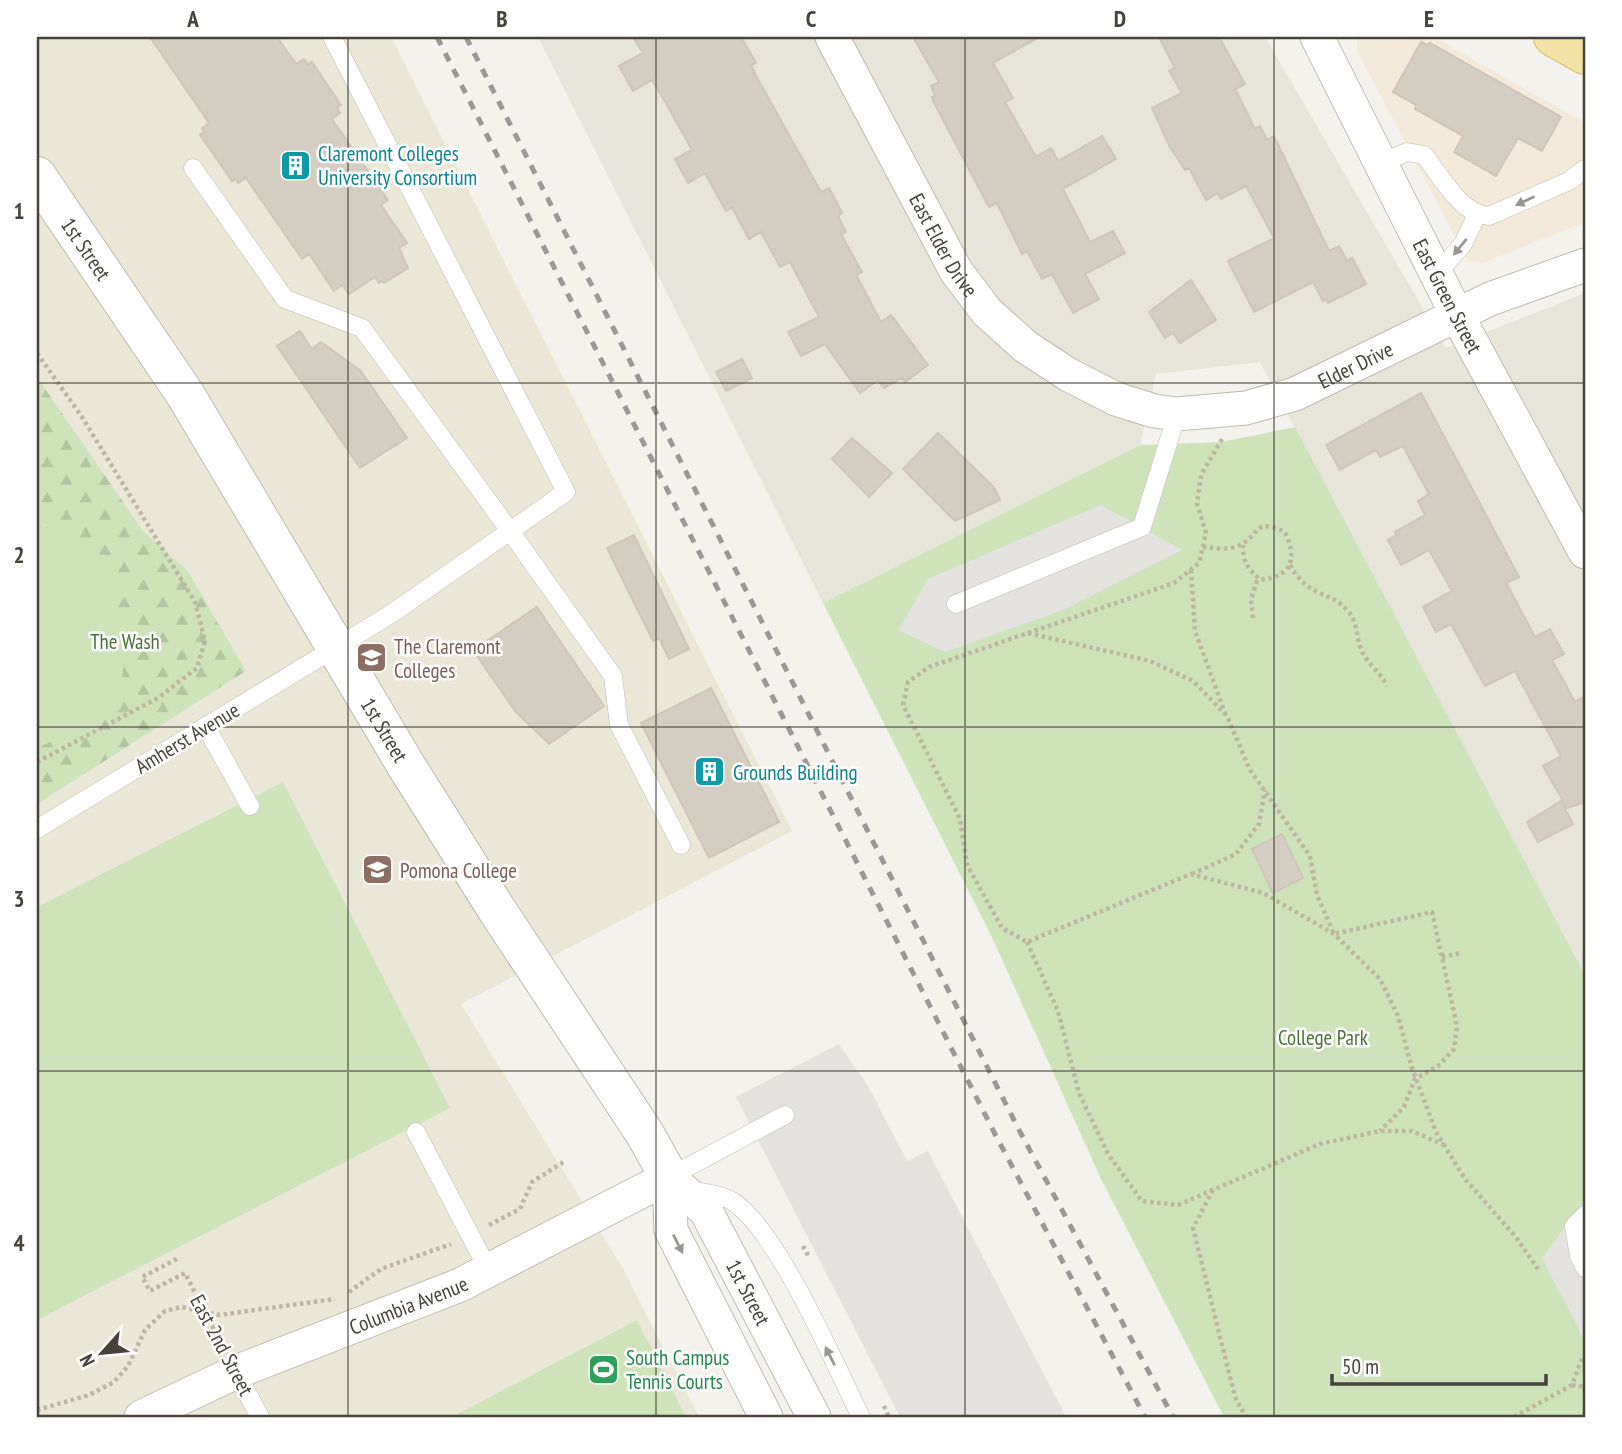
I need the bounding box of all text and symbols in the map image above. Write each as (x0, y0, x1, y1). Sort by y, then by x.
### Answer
text: A (186, 4, 199, 33)
text: B (496, 4, 508, 33)
text: C (806, 4, 817, 33)
text: D (1114, 4, 1126, 33)
text: E (1424, 4, 1434, 33)
place label: Claremont Colleges University Consortium (318, 140, 477, 191)
building icon: Claremont Colleges University Consortium (278, 148, 312, 182)
street label: East Elder Drive (904, 188, 984, 302)
one-way arrow (1515, 195, 1535, 207)
text: 1 (14, 196, 25, 225)
street label: 1st Street (56, 212, 117, 286)
street label: East Green Street (1407, 234, 1489, 358)
one-way arrow (1453, 237, 1468, 255)
street label: Elder Drive (1313, 335, 1397, 394)
text: 2 (14, 540, 25, 569)
park label: The Wash (90, 628, 160, 655)
place label: The Claremont Colleges (394, 633, 501, 684)
school or university icon: The Claremont Colleges (354, 641, 388, 675)
street label: 1st Street (355, 692, 414, 767)
street label: Amherst Avenue (130, 696, 244, 780)
building icon: Grounds Building (693, 755, 727, 789)
place label: Grounds Building (733, 759, 858, 786)
school or university icon: Pomona College (360, 853, 394, 887)
place label: Pomona College (400, 857, 517, 884)
text: 3 (14, 884, 25, 913)
park label: College Park (1278, 1024, 1368, 1051)
text: 4 (14, 1228, 25, 1257)
one-way arrow (672, 1234, 684, 1254)
street label: 1st Street (720, 1255, 777, 1330)
street label: Columbia Avenue (345, 1270, 472, 1340)
street label: East 2nd Street (184, 1290, 260, 1400)
north arrow (66, 1318, 136, 1388)
scale bar (1332, 1342, 1545, 1386)
place label: South Campus Tennis Courts (626, 1344, 729, 1395)
one-way arrow (825, 1346, 836, 1366)
text: N (74, 1351, 100, 1371)
sports icon: South Campus Tennis Courts (586, 1352, 620, 1386)
text: 50 m (1342, 1353, 1379, 1380)

